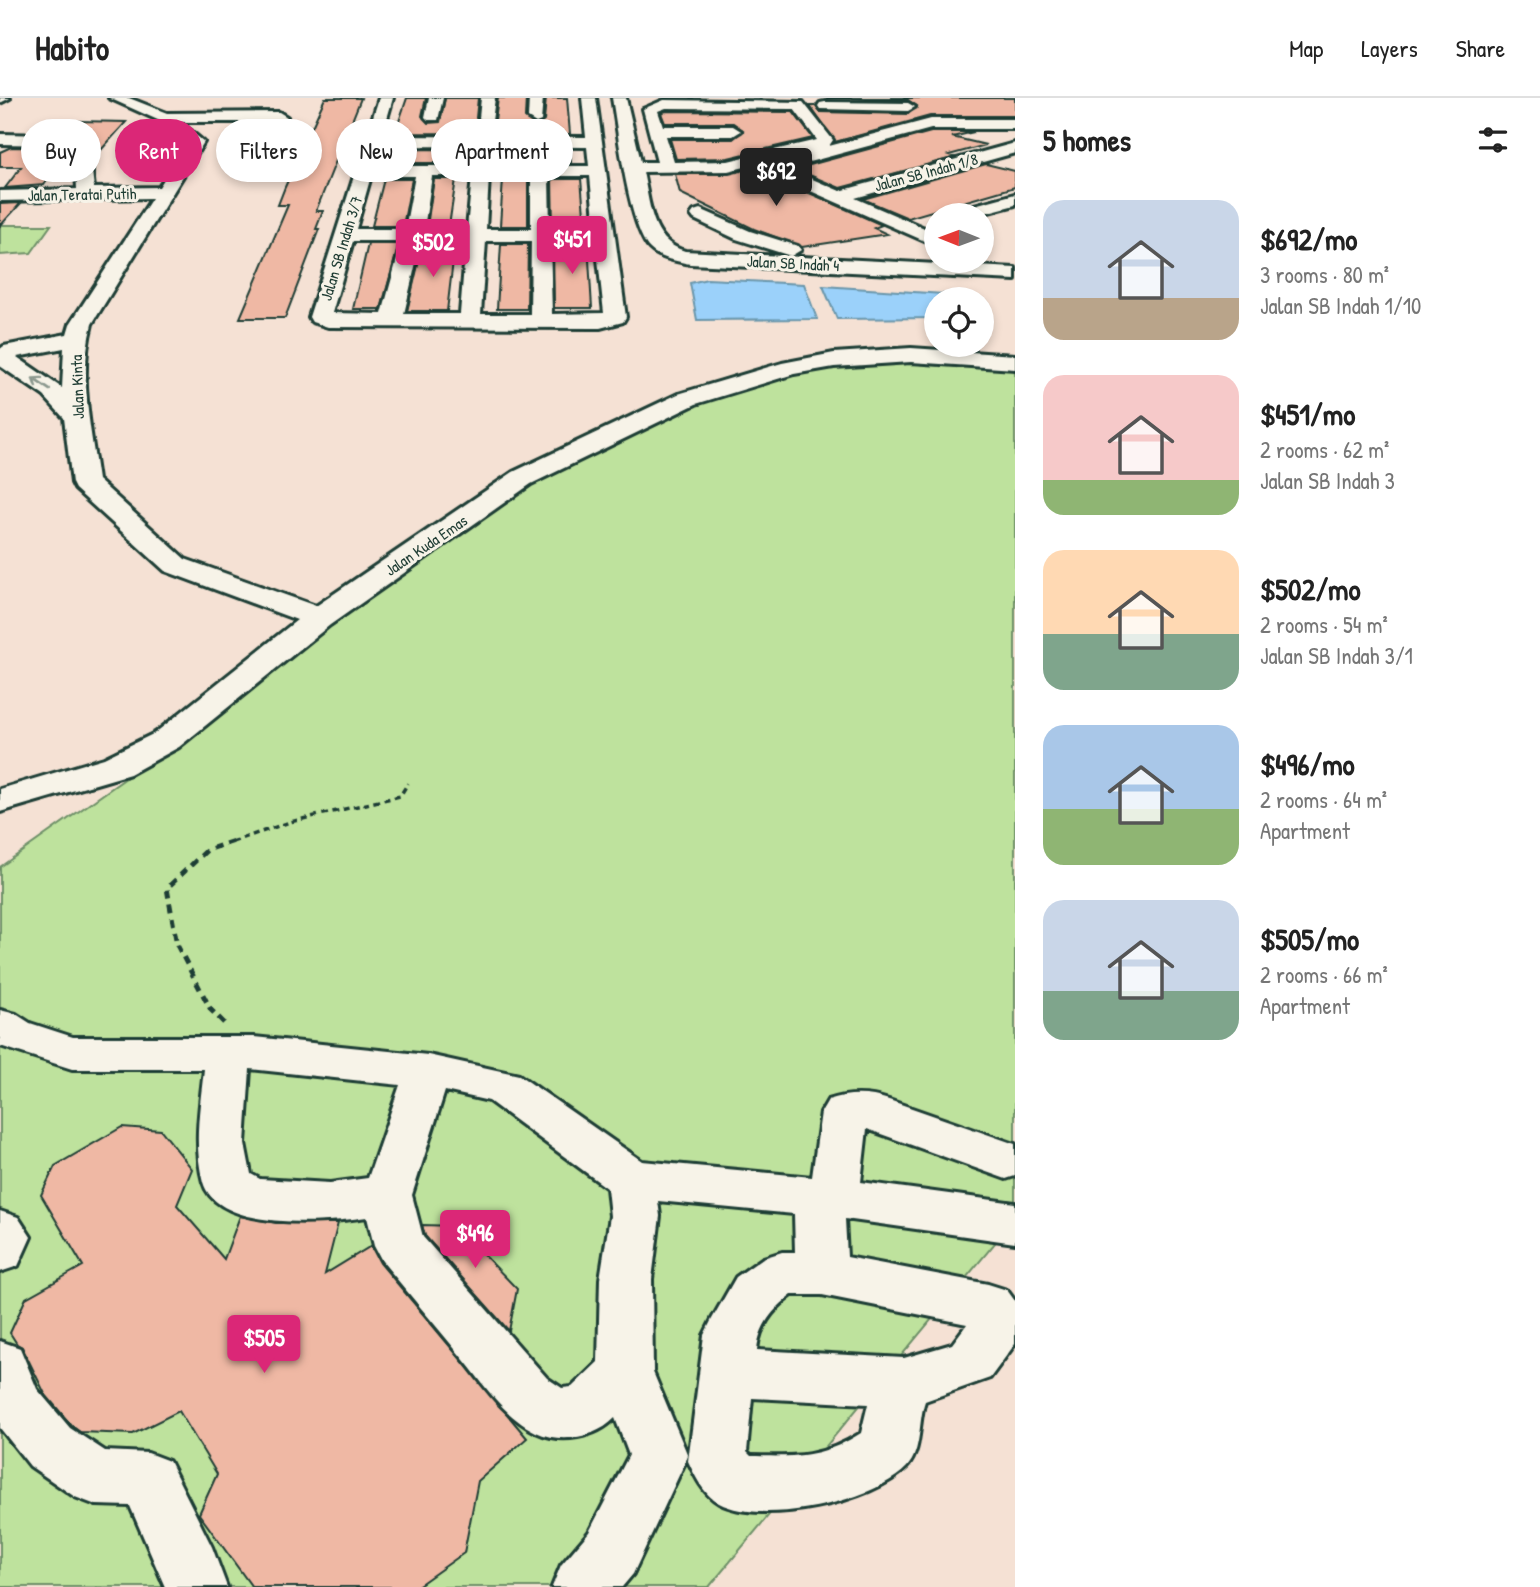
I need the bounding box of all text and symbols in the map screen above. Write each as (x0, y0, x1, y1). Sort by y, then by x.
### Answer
text: Habito (35, 26, 109, 70)
text: Map (1289, 32, 1323, 64)
text: Layers (1361, 32, 1418, 64)
text: Share (1456, 32, 1505, 64)
chip: Buy (21, 119, 101, 182)
chip: Rent (115, 119, 202, 182)
chip: Filters (216, 119, 322, 182)
chip: New (336, 119, 417, 182)
chip: Apartment (431, 119, 573, 182)
text: 5 homes (1043, 120, 1131, 160)
icon: filters (1474, 121, 1512, 159)
pin: $692 (735, 148, 817, 208)
street label: Jalan SB Indah 1/8 (872, 148, 980, 196)
text: $692 (756, 155, 796, 186)
street label: Jalan Teratai Putih (27, 182, 137, 206)
street label: Jalan SB Indah 3/7 (315, 193, 367, 303)
north arrow (924, 203, 994, 273)
map controls (924, 203, 994, 357)
pin: $451 (531, 216, 613, 276)
text: $692/mo (1260, 219, 1357, 259)
pin: $502 (392, 220, 474, 279)
text: $451 (553, 223, 591, 254)
text: $502 (412, 226, 454, 257)
icon: home (1099, 228, 1183, 312)
street label: Jalan SB Indah 4 (746, 250, 840, 276)
text: 3 rooms · 80 m² (1260, 259, 1389, 290)
button: locate (924, 287, 994, 357)
text: Jalan SB Indah 1/10 (1260, 290, 1421, 321)
street label: Jalan Kinta (65, 354, 89, 420)
one-way arrow (32, 377, 51, 391)
text: $451/mo (1260, 394, 1355, 434)
icon: home (1099, 403, 1183, 487)
text: 2 rooms · 62 m² (1260, 434, 1389, 465)
text: Jalan SB Indah 3 (1260, 465, 1395, 496)
street label: Jalan Kuda Emas (380, 509, 472, 581)
text: $502/mo (1260, 569, 1361, 609)
icon: home (1099, 578, 1183, 662)
text: 2 rooms · 54 m² (1260, 609, 1388, 640)
text: Jalan SB Indah 3/1 (1260, 640, 1413, 671)
text: $496/mo (1260, 744, 1355, 784)
icon: home (1099, 753, 1183, 837)
text: 2 rooms · 64 m² (1260, 784, 1387, 815)
text: Apartment (1260, 815, 1350, 846)
text: $505/mo (1260, 919, 1359, 959)
icon: home (1099, 928, 1183, 1012)
text: 2 rooms · 66 m² (1260, 959, 1388, 990)
text: Apartment (1260, 990, 1350, 1021)
pin: $496 (434, 1210, 516, 1270)
text: $496 (456, 1217, 494, 1248)
pin: $505 (223, 1316, 305, 1375)
text: $505 (243, 1322, 285, 1353)

